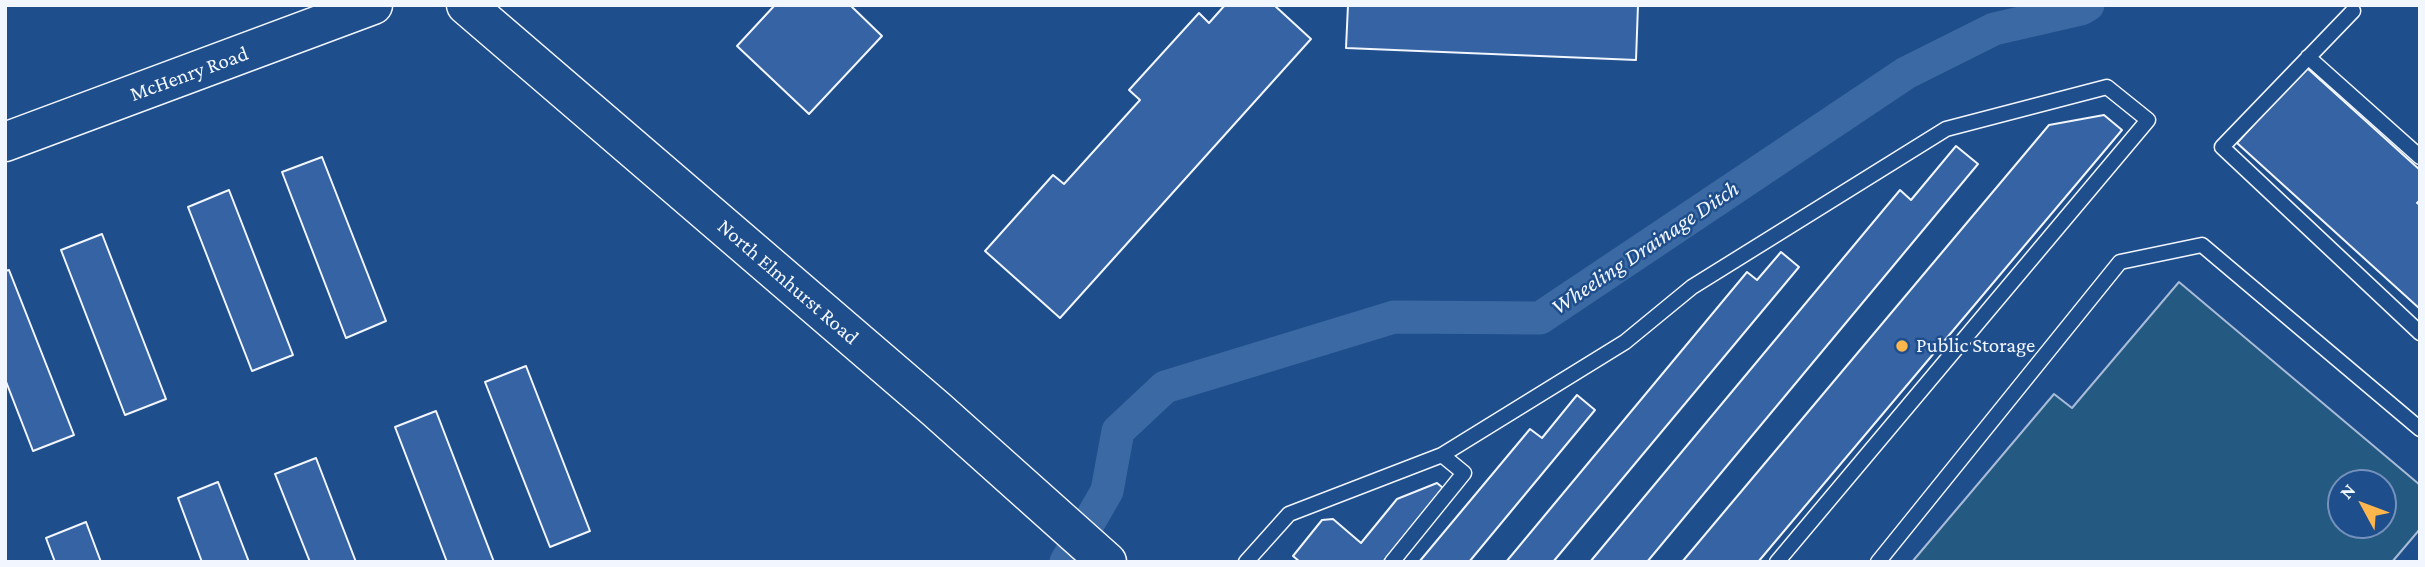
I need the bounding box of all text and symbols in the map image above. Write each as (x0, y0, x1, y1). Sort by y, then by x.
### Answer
street label: McHenry Road (126, 41, 252, 107)
water label: Wheeling Drainage Ditch (1546, 175, 1744, 321)
street label: North Elmhurst Road (712, 214, 864, 350)
place label: Public Storage (1916, 333, 2035, 359)
marker: Public Storage (1894, 338, 1910, 354)
north arrow (2327, 469, 2397, 539)
text: N (2335, 479, 2359, 503)

